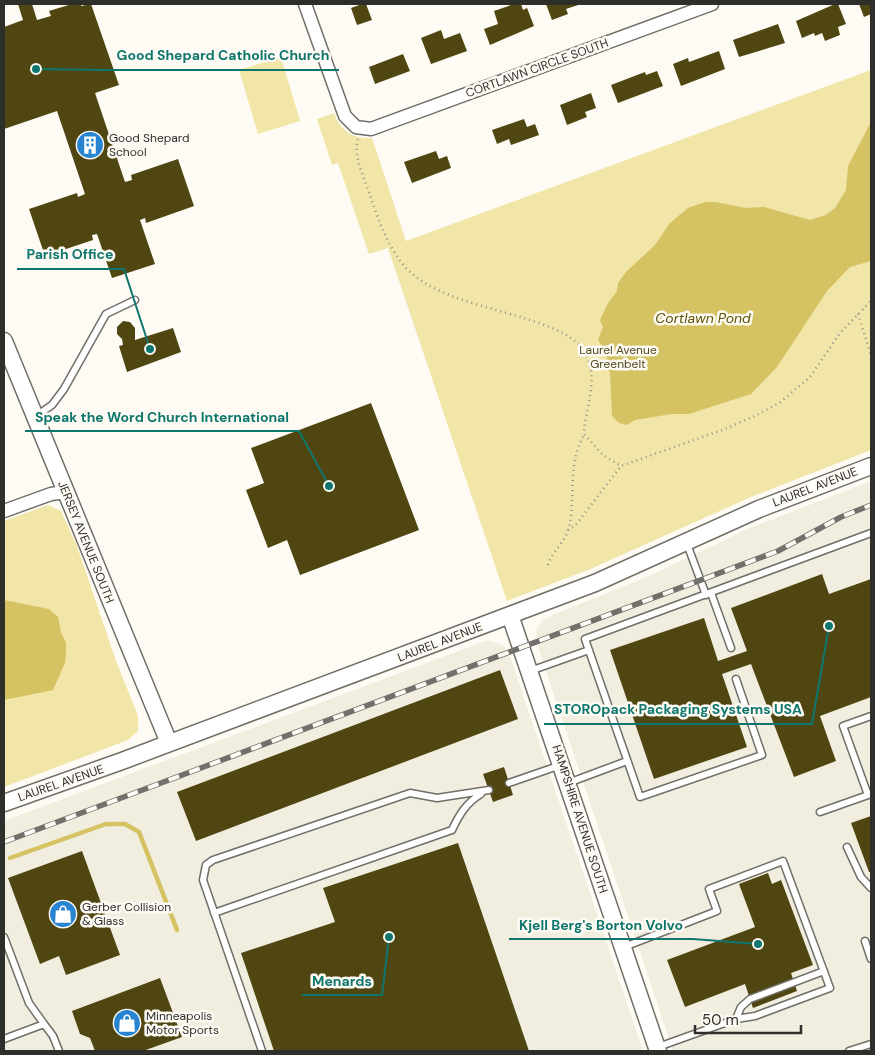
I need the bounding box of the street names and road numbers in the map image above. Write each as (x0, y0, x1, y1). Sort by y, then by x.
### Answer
street label: CORTLAWN CIRCLE SOUTH (463, 35, 611, 101)
street label: LAUREL AVENUE (770, 463, 860, 511)
street label: JERSEY AVENUE SOUTH (54, 478, 118, 606)
street label: LAUREL AVENUE (395, 618, 485, 666)
street label: HAMPSHIRE AVENUE SOUTH (548, 743, 612, 895)
street label: LAUREL AVENUE (16, 761, 106, 805)

